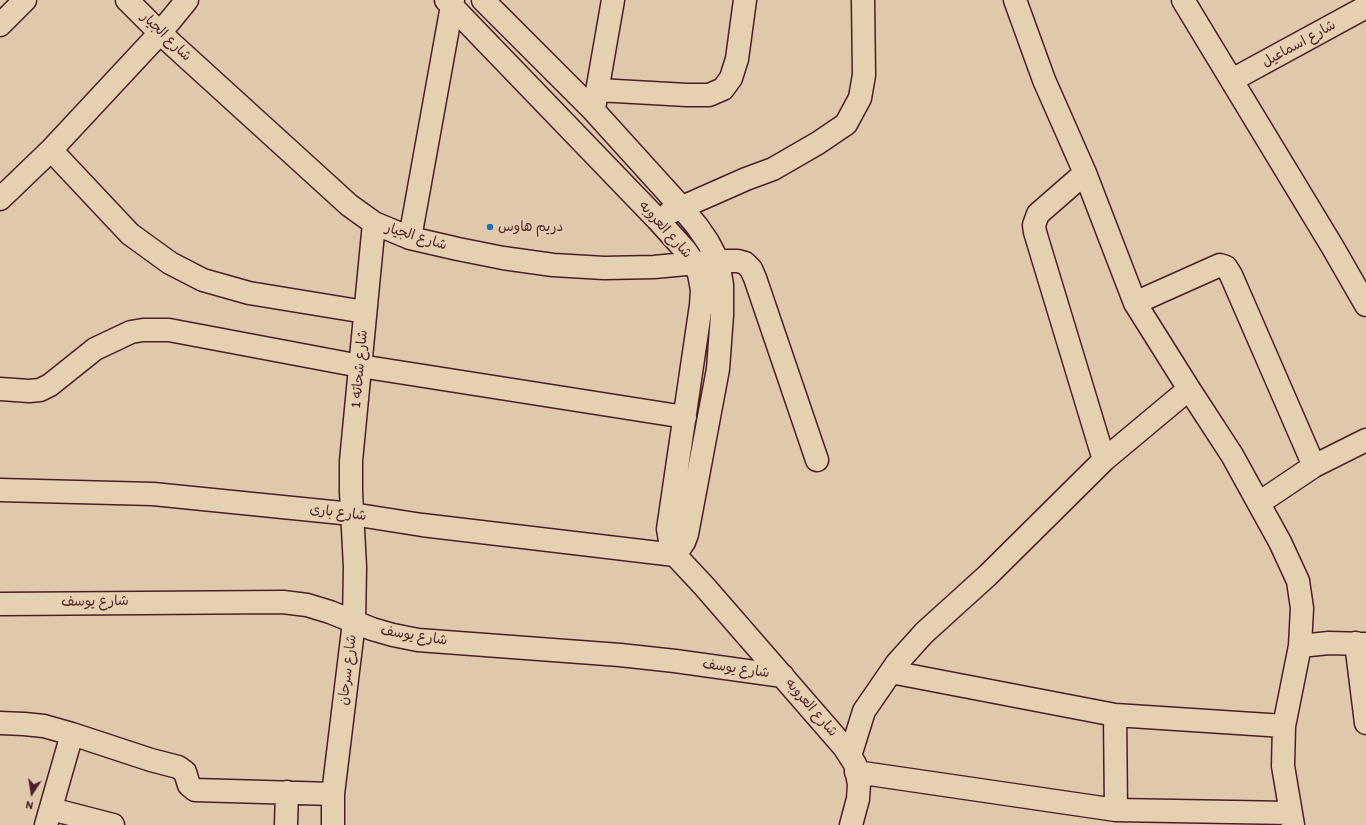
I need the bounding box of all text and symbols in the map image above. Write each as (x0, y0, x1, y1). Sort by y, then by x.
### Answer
street label: شارع الجيار (137, 9, 195, 65)
street label: شارع اسماعيل (1259, 17, 1339, 71)
street label: شارع العروبه (635, 198, 695, 262)
place label: دريم هاوس (498, 219, 563, 235)
street label: شارع الجيار (383, 220, 449, 254)
marker: دريم هاوس (485, 222, 495, 232)
street label: شارع شحاته 1 (348, 329, 372, 409)
street label: شارع بارى (309, 501, 367, 525)
street label: شارع يوسف (61, 593, 129, 611)
street label: شارع يوسف (379, 622, 449, 650)
street label: شارع سرحان (335, 634, 361, 706)
street label: شارع يوسف (701, 656, 771, 682)
street label: شارع العروبه (781, 675, 841, 741)
north arrow (12, 773, 52, 813)
text: N (24, 798, 34, 812)

